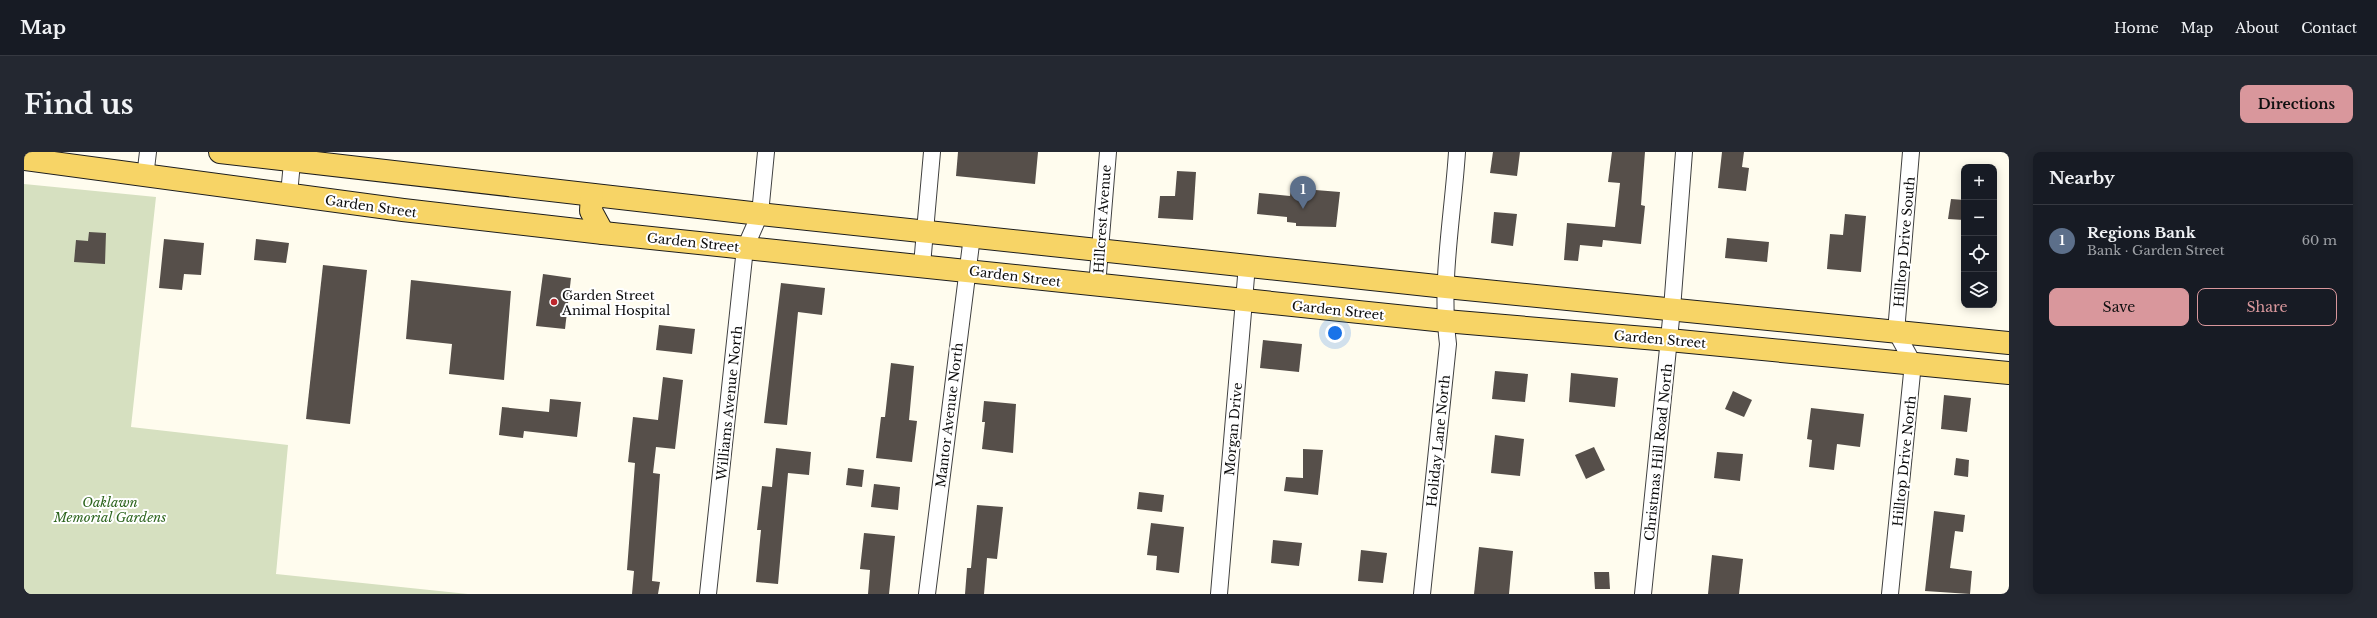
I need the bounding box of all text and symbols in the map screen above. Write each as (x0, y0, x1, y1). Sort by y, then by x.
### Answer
text: Map (20, 16, 66, 39)
text: Home (2114, 19, 2159, 37)
text: Map (2181, 19, 2213, 37)
text: About (2235, 19, 2279, 37)
text: Contact (2301, 19, 2357, 37)
button: Directions (2240, 85, 2353, 123)
text: Find us (24, 87, 134, 122)
street label: Hillcrest Avenue (1090, 164, 1115, 274)
map controls (1961, 164, 1997, 308)
button: + (1961, 164, 1997, 200)
text: Nearby (2049, 168, 2115, 189)
pin: 1 (1290, 176, 1316, 209)
street label: Hilltop Drive South (1890, 176, 1919, 308)
street label: Garden Street (324, 192, 418, 221)
button: − (1961, 200, 1997, 236)
text: Regions Bank (2087, 223, 2196, 242)
street label: Garden Street (646, 229, 740, 256)
text: 1 (2059, 232, 2065, 249)
text: 60 m (2302, 232, 2337, 249)
button: locate (1961, 236, 1997, 272)
text: Bank · Garden Street (2087, 242, 2225, 259)
street label: Garden Street (968, 262, 1062, 291)
button: layers (1961, 272, 1997, 308)
place label: Garden Street Animal Hospital (561, 287, 670, 319)
button: Save (2049, 288, 2189, 326)
button: Share (2197, 288, 2337, 326)
marker: Garden Street Animal Hospital (549, 297, 559, 307)
street label: Garden Street (1291, 297, 1385, 324)
your location (1325, 323, 1345, 343)
street label: Williams Avenue North (713, 325, 746, 482)
street label: Garden Street (1613, 327, 1707, 352)
street label: Mantor Avenue North (932, 342, 967, 489)
street label: Christmas Hill Road North (1641, 362, 1676, 542)
street label: Holiday Lane North (1423, 374, 1454, 508)
street label: Morgan Drive (1221, 382, 1246, 476)
street label: Hilltop Drive North (1889, 395, 1920, 527)
park label: Oaklawn Memorial Gardens (53, 494, 166, 526)

